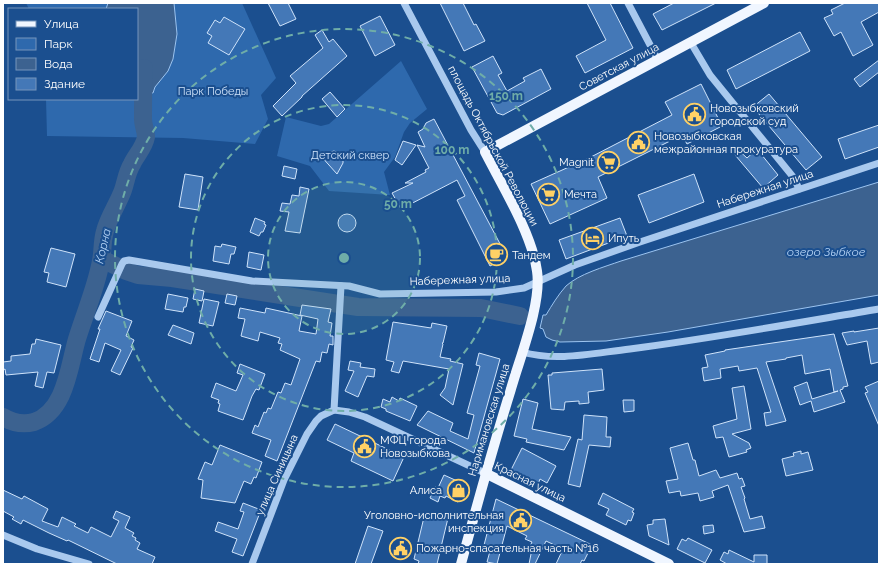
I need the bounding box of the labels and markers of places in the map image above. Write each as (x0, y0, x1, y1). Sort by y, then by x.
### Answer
public building icon: Новозыбковский городской суд (681, 101, 707, 127)
place label: Новозыбковский городской суд (710, 102, 799, 128)
public building icon: Новозыбковская межрайонная прокуратура (626, 129, 652, 155)
place label: Новозыбковская межрайонная прокуратура (654, 130, 798, 156)
supermarket icon: Magnit (596, 149, 622, 175)
place label: Magnit (559, 156, 594, 169)
supermarket icon: Мечта (535, 181, 561, 207)
place label: Мечта (564, 188, 597, 201)
hotel icon: Ипуть (580, 225, 606, 251)
place label: Ипуть (608, 232, 640, 245)
cafe icon: Тандем (484, 242, 510, 268)
place label: Тандем (512, 249, 551, 262)
centre of rings (337, 251, 351, 265)
public building icon: МФЦ города Новозыбкова (351, 433, 377, 459)
place label: МФЦ города Новозыбкова (380, 434, 450, 460)
shop icon: Алиса (445, 477, 471, 503)
place label: Алиса (410, 484, 442, 497)
public building icon: Уголовно-исполнительная инспекция (507, 508, 533, 534)
place label: Уголовно-исполнительная инспекция (364, 509, 504, 535)
public building icon: Пожарно-спасательная часть №16 (388, 535, 414, 561)
place label: Пожарно-спасательная часть №16 (416, 542, 599, 555)

